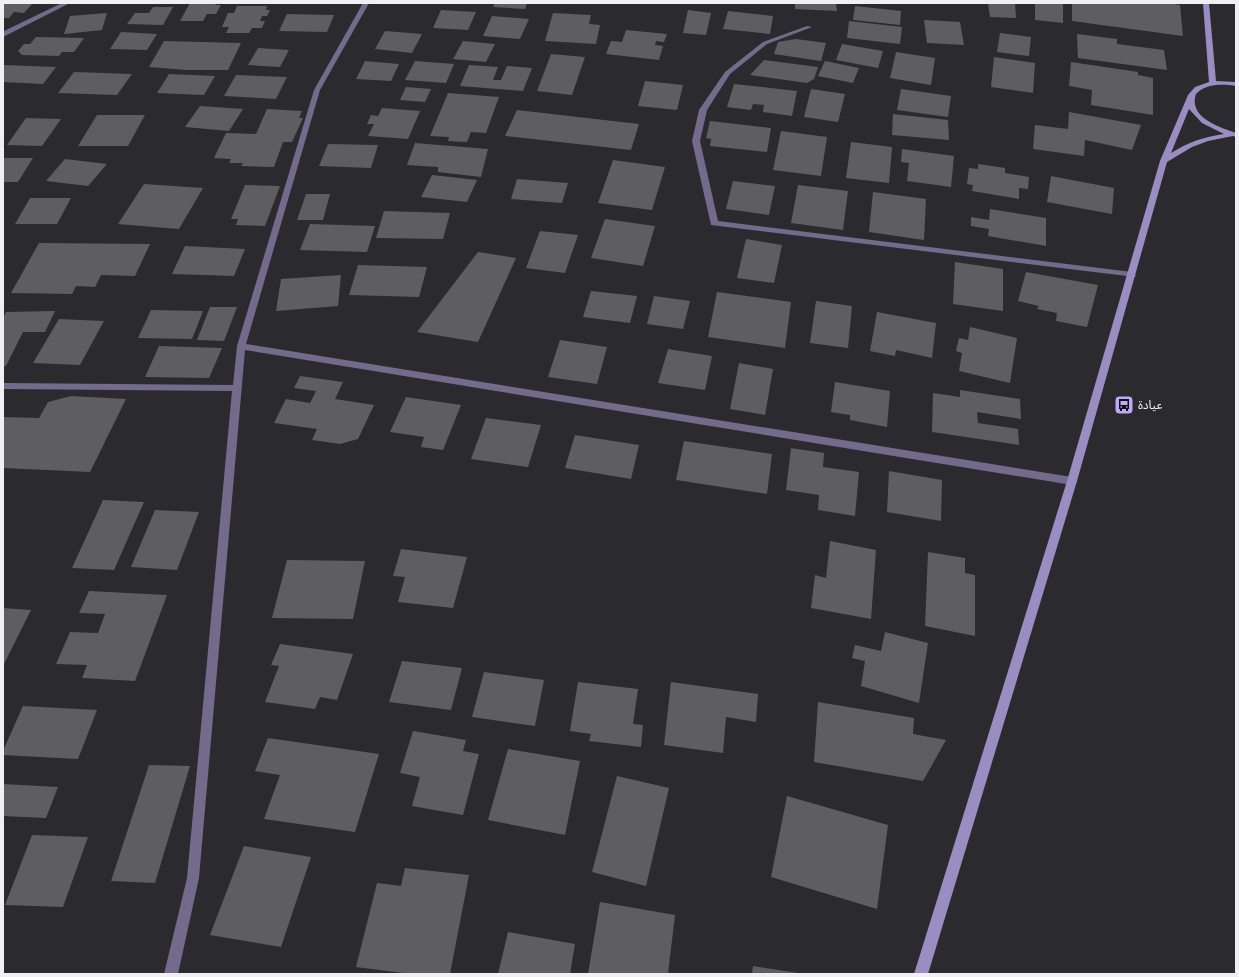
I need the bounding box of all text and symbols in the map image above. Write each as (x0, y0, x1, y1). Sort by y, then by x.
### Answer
bus stop icon: عيادة (1113, 394, 1135, 416)
place label: عيادة (1138, 398, 1163, 412)

